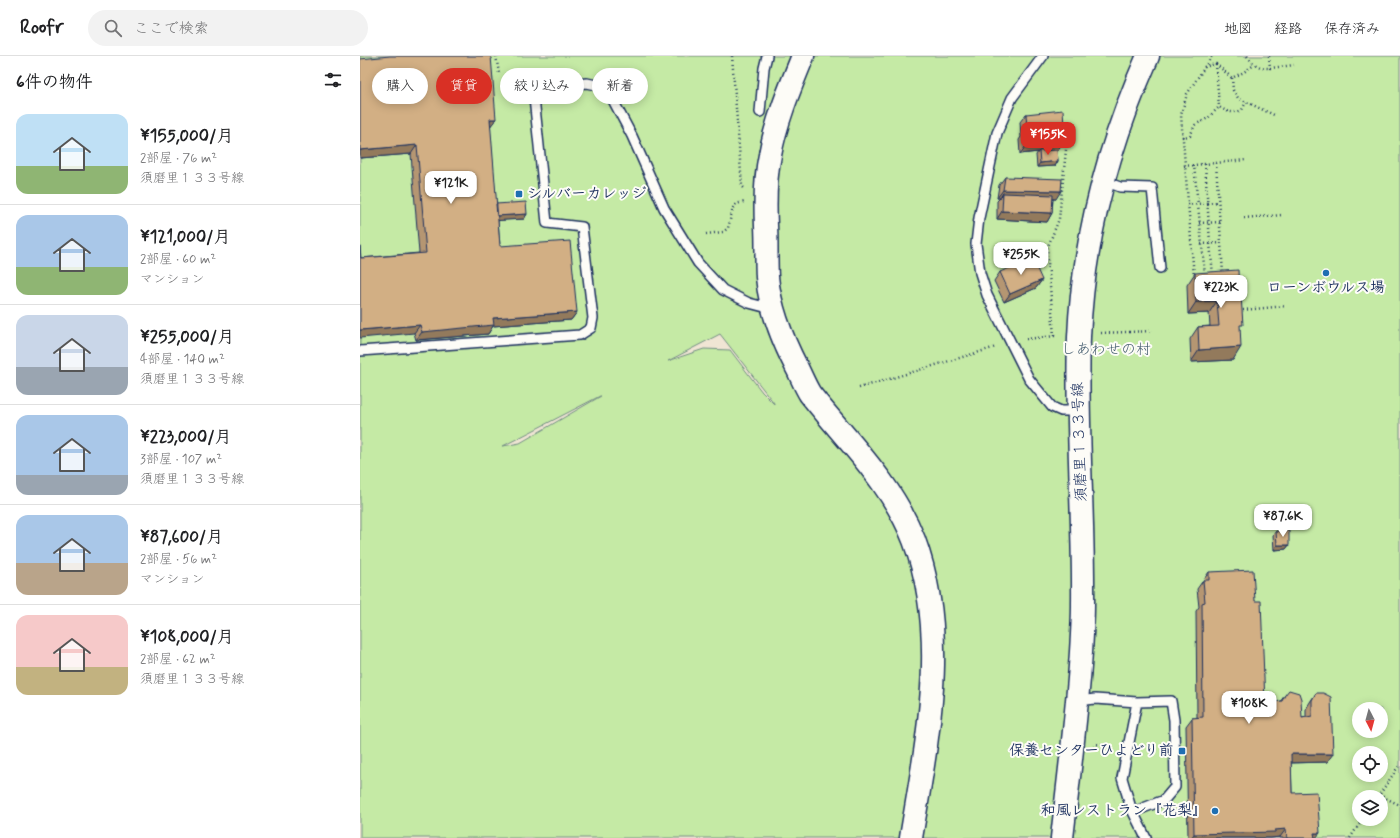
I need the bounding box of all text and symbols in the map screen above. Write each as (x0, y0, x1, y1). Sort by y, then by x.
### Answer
search box (88, 10, 368, 46)
text: Roofr (20, 15, 64, 40)
icon: search (102, 17, 124, 39)
text: ここで検索 (134, 19, 209, 39)
text: 地図 (1224, 20, 1252, 38)
text: 経路 (1274, 20, 1302, 38)
text: 保存済み (1324, 20, 1380, 38)
chip: 購入 (372, 68, 428, 104)
chip: 賃貸 (436, 68, 492, 104)
chip: 絞り込み (500, 68, 584, 104)
chip: 新着 (592, 68, 648, 104)
icon: filters (322, 69, 344, 91)
text: 6件の物件 (16, 71, 93, 93)
pin: ¥155K (1020, 122, 1076, 156)
text: ¥155,000/月 (140, 125, 233, 147)
text: ¥155K (1030, 126, 1066, 143)
icon: home (48, 130, 96, 178)
text: 2部屋 · 76 m² (140, 150, 217, 167)
text: 須磨里１３３号線 (140, 170, 244, 187)
pin: ¥121K (423, 171, 479, 205)
text: ¥121K (434, 175, 468, 192)
place label: シルバーカレッジ (527, 184, 646, 204)
marker: シルバーカレッジ (514, 189, 524, 199)
text: ¥121,000/月 (140, 226, 231, 248)
icon: home (48, 231, 96, 279)
pin: ¥255K (993, 242, 1049, 276)
text: ¥255K (1002, 246, 1040, 263)
text: 2部屋 · 60 m² (140, 251, 216, 268)
marker: ローンボウルス場 (1321, 268, 1331, 278)
text: マンション (140, 271, 204, 288)
pin: ¥223K (1193, 275, 1249, 309)
place label: ローンボウルス場 (1267, 278, 1385, 298)
text: ¥223K (1203, 279, 1239, 296)
text: ¥255,000/月 (140, 326, 234, 348)
icon: home (48, 331, 96, 379)
park label: しあわせの村 (1061, 340, 1151, 360)
text: 4部屋 · 140 m² (140, 351, 225, 368)
text: 須磨里１３３号線 (140, 371, 244, 388)
street label: 須磨里１３３号線 (1068, 382, 1092, 502)
text: ¥223,000/月 (140, 426, 232, 448)
icon: home (48, 431, 96, 479)
text: 3部屋 · 107 m² (140, 451, 222, 468)
text: 須磨里１３３号線 (140, 471, 244, 488)
pin: ¥87.6K (1250, 504, 1316, 538)
text: ¥87.6K (1263, 508, 1303, 525)
text: ¥87,600/月 (140, 526, 223, 548)
icon: home (48, 531, 96, 579)
text: 2部屋 · 56 m² (140, 551, 217, 568)
text: マンション (140, 571, 204, 588)
text: ¥108,000/月 (140, 626, 234, 648)
icon: home (48, 631, 96, 679)
text: 2部屋 · 62 m² (140, 651, 216, 668)
text: 須磨里１３３号線 (140, 671, 244, 688)
pin: ¥108K (1221, 691, 1277, 725)
text: ¥108K (1231, 695, 1267, 712)
north arrow (1352, 702, 1388, 738)
map controls (1352, 702, 1388, 826)
place label: 保養センターひよどり前 (1009, 741, 1174, 761)
marker: 保養センターひよどり前 (1177, 746, 1187, 756)
button: locate (1352, 746, 1388, 782)
button: layers (1352, 790, 1388, 826)
place label: 和風レストラン『花梨』 (1041, 801, 1207, 821)
marker: 和風レストラン『花梨』 (1210, 806, 1220, 816)

